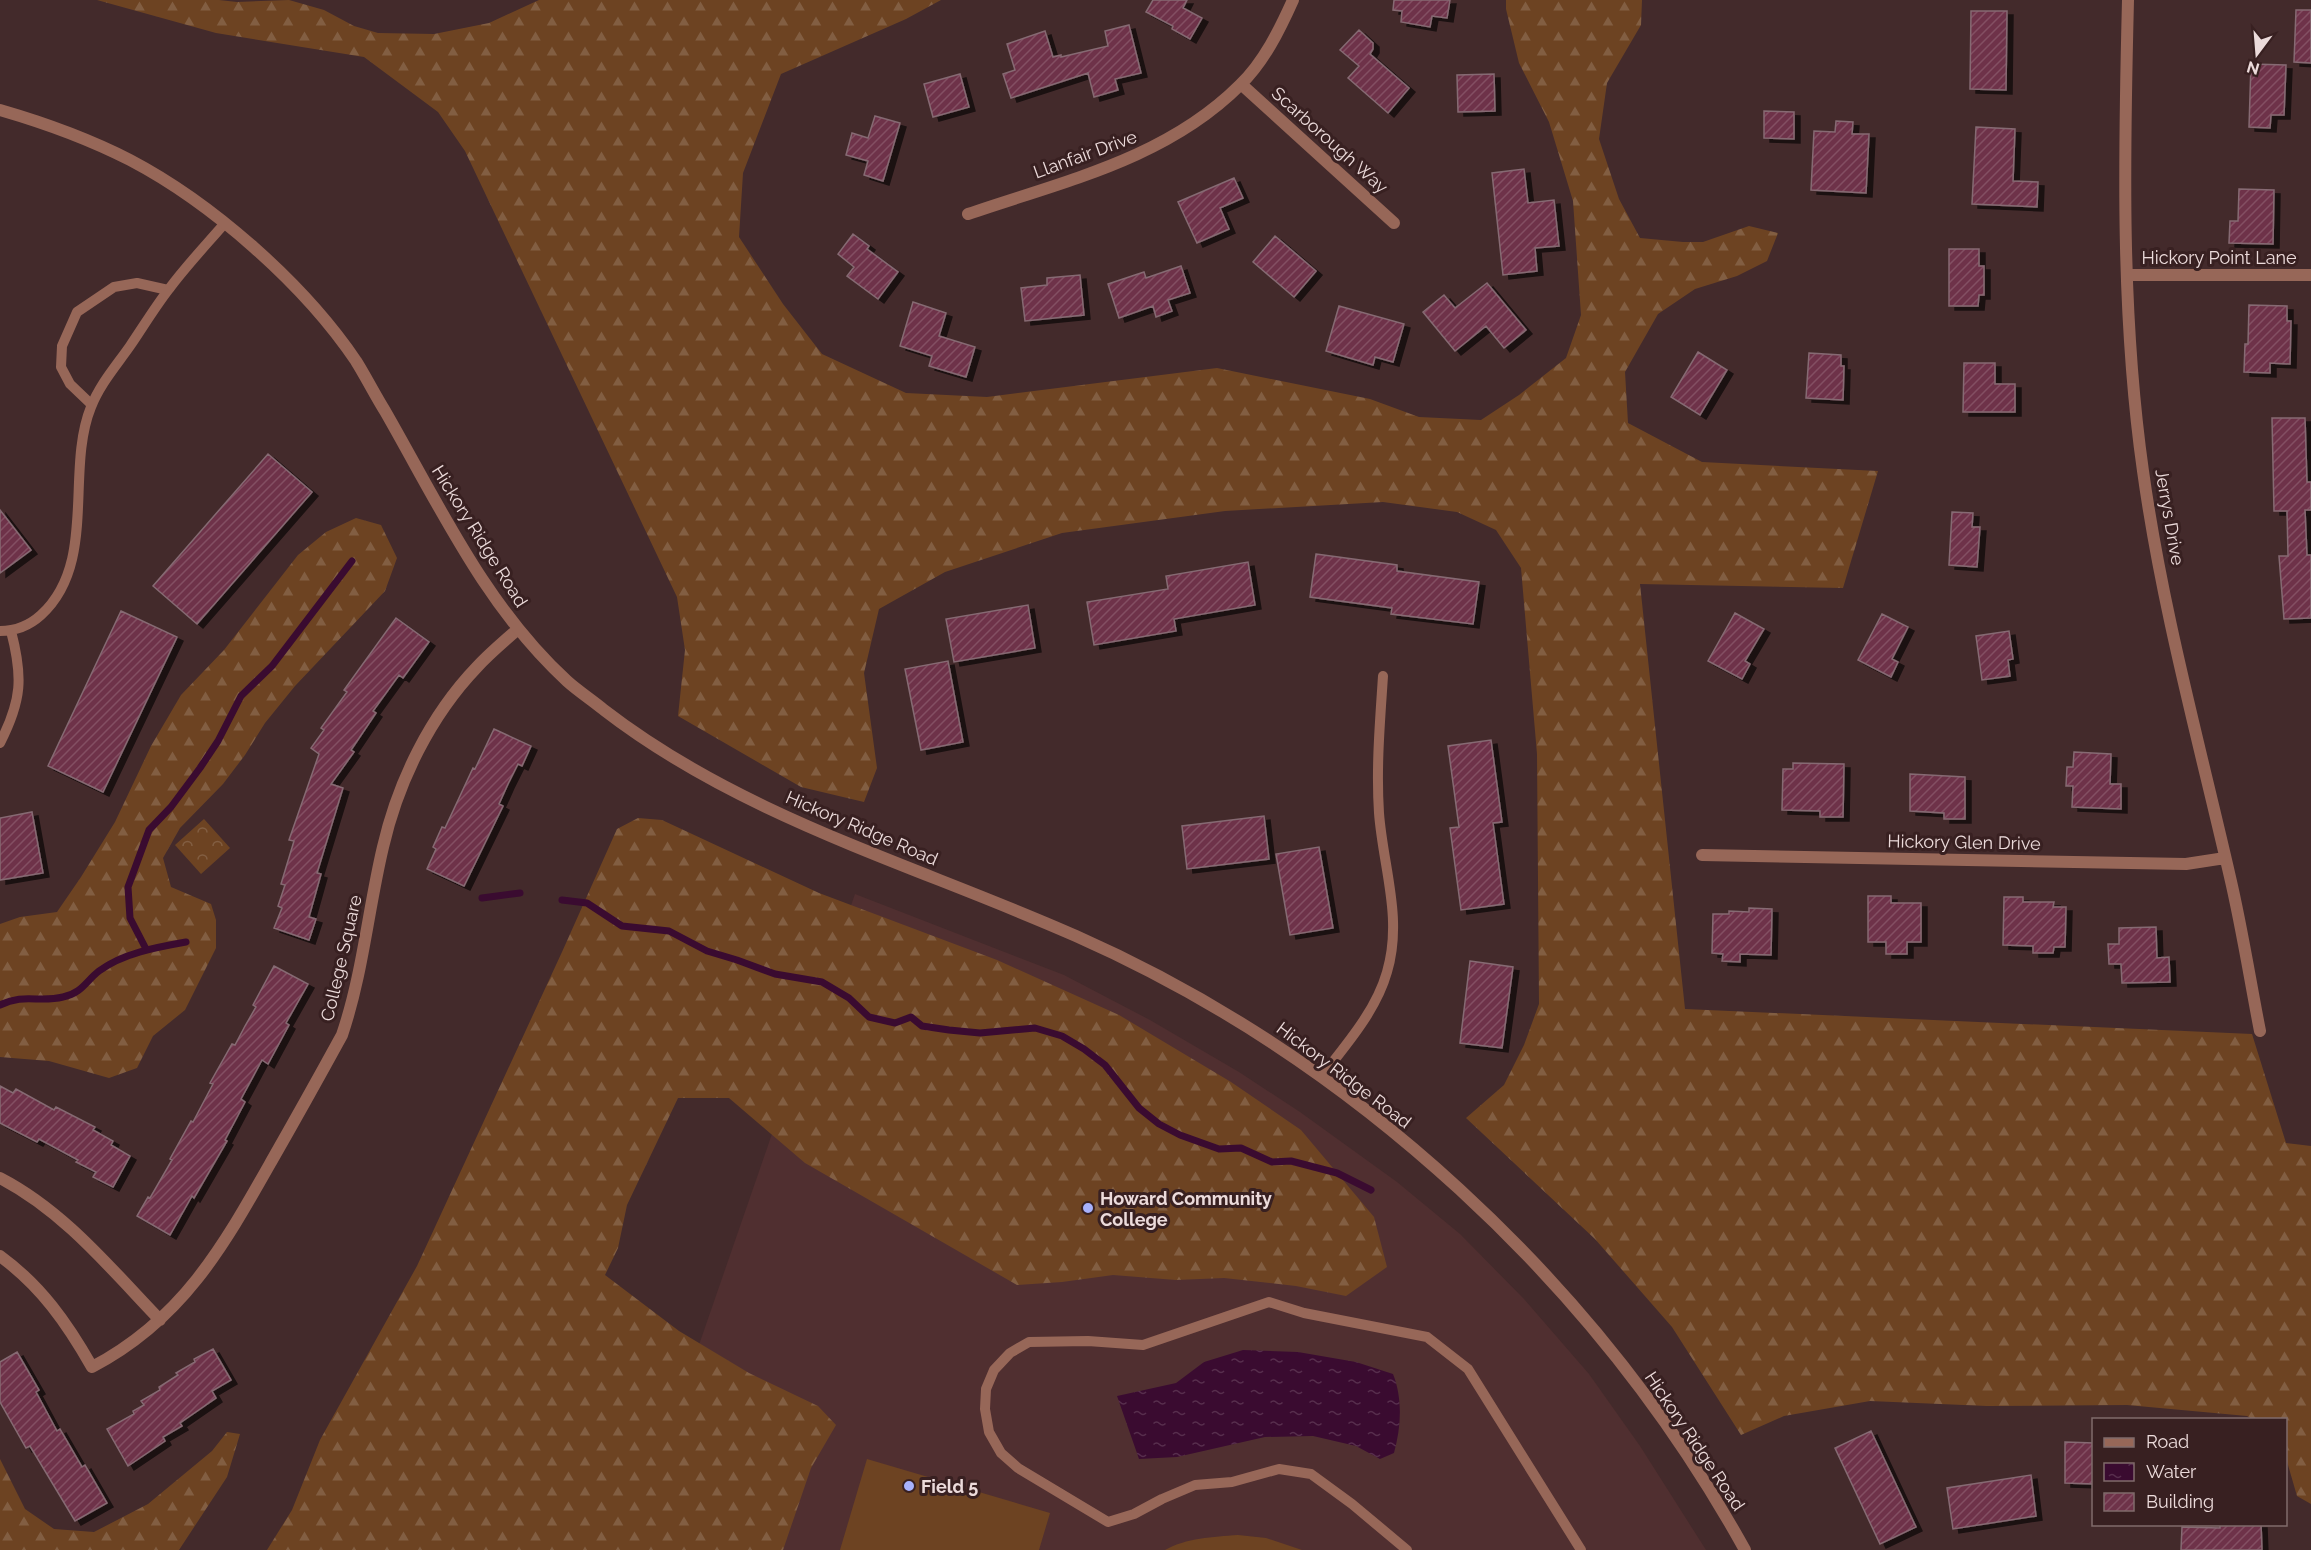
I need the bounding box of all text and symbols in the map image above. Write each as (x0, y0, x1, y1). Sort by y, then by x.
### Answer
north arrow (2227, 24, 2287, 84)
text: N (2245, 57, 2261, 79)
street label: Scarborough Way (1268, 82, 1393, 198)
street label: Llanfair Drive (1030, 125, 1140, 182)
street label: Hickory Point Lane (2141, 247, 2297, 268)
street label: Hickory Ridge Road (428, 461, 532, 611)
street label: Jerrys Drive (2151, 467, 2189, 567)
street label: Hickory Ridge Road (783, 786, 941, 870)
street label: Hickory Glen Drive (1887, 830, 2041, 854)
street label: College Square (316, 892, 366, 1023)
street label: Hickory Ridge Road (1272, 1017, 1416, 1133)
place label: Howard Community College (1100, 1188, 1272, 1230)
marker: Howard Community College (1081, 1201, 1095, 1215)
street label: Hickory Ridge Road (1641, 1367, 1749, 1515)
legend (2092, 1418, 2287, 1526)
text: Road (2146, 1431, 2189, 1452)
text: Water (2146, 1461, 2197, 1482)
place label: Field 5 (921, 1476, 978, 1497)
marker: Field 5 (902, 1479, 916, 1493)
text: Building (2146, 1491, 2214, 1512)

